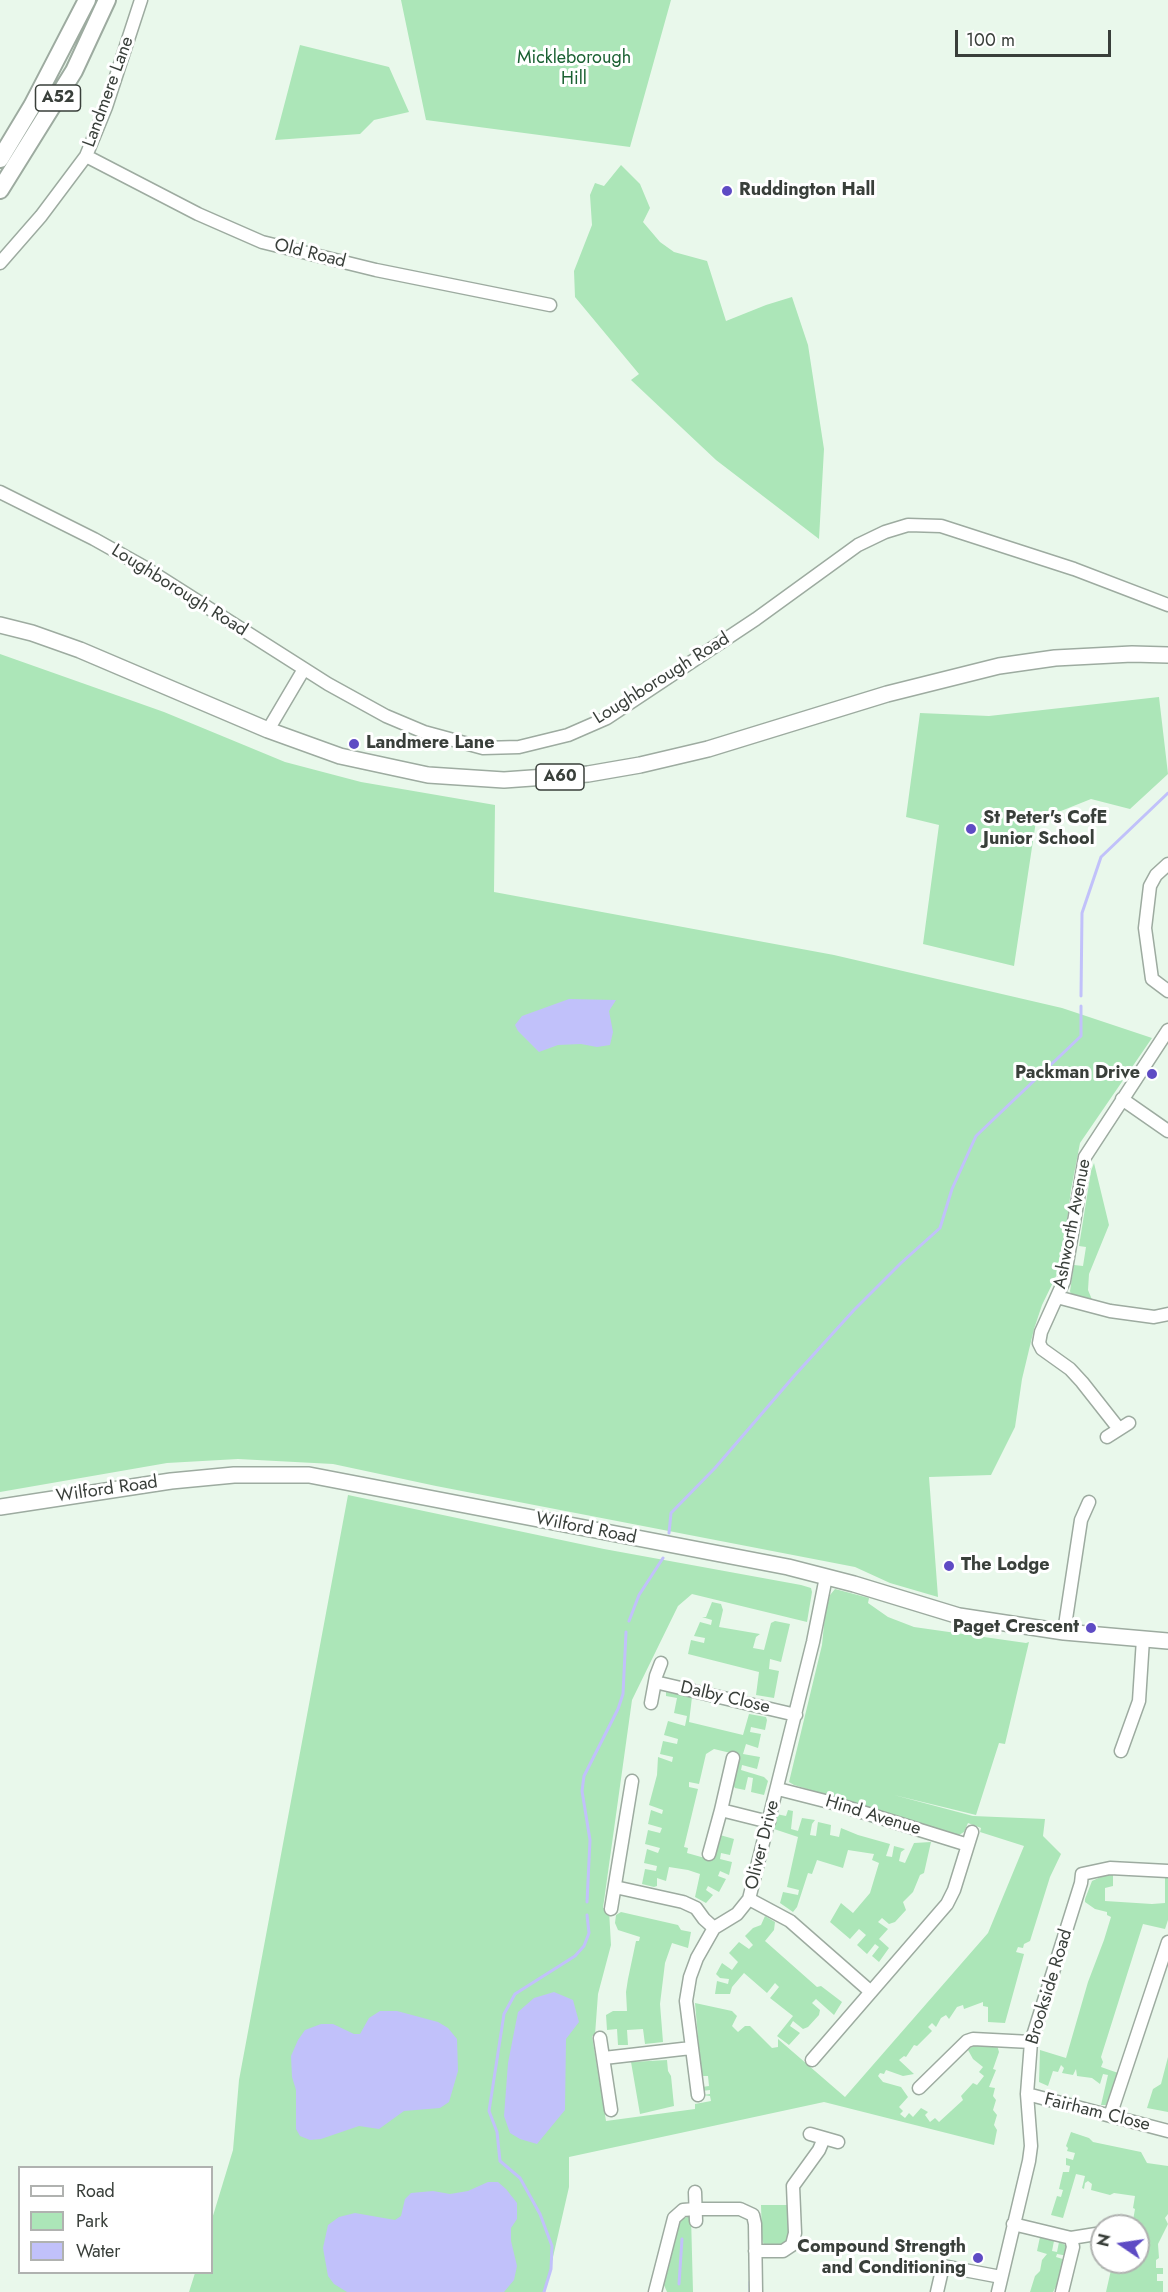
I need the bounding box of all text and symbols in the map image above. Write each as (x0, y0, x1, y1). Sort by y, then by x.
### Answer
scale bar (958, 18, 1114, 56)
text: 100 m (966, 27, 1015, 53)
street label: Landmere Lane (79, 34, 139, 150)
park label: Mickleborough Hill (517, 48, 631, 90)
road number: A52 (36, 85, 80, 111)
place label: Ruddington Hall (739, 180, 875, 202)
marker: Ruddington Hall (720, 184, 734, 198)
street label: Old Road (272, 235, 348, 273)
street label: Loughborough Road (107, 540, 251, 642)
street label: Loughborough Road (590, 628, 734, 730)
place label: Landmere Lane (366, 733, 494, 755)
marker: Landmere Lane (347, 737, 361, 751)
road number: A60 (536, 764, 584, 790)
place label: St Peter's CofE Junior School (983, 808, 1107, 850)
marker: St Peter's CofE Junior School (964, 822, 978, 836)
place label: Packman Drive (1015, 1063, 1140, 1085)
marker: Packman Drive (1145, 1067, 1159, 1081)
street label: Ashworth Avenue (1050, 1157, 1096, 1291)
street label: Wilford Road (55, 1472, 159, 1508)
street label: Wilford Road (534, 1509, 638, 1549)
place label: The Lodge (961, 1555, 1050, 1577)
marker: The Lodge (942, 1559, 956, 1573)
place label: Paget Crescent (953, 1617, 1079, 1639)
marker: Paget Crescent (1084, 1621, 1098, 1635)
street label: Dalby Close (678, 1677, 772, 1719)
street label: Hind Avenue (823, 1791, 923, 1841)
street label: Oliver Drive (741, 1798, 785, 1892)
street label: Brookside Road (1022, 1927, 1078, 2047)
street label: Fairham Close (1042, 2089, 1152, 2137)
legend (18, 2166, 213, 2274)
text: Road (76, 2178, 115, 2204)
text: Park (76, 2208, 108, 2234)
north arrow (1090, 2214, 1150, 2274)
text: N (1091, 2232, 1117, 2249)
place label: Compound Strength and Conditioning (797, 2237, 966, 2280)
text: Water (76, 2238, 120, 2264)
marker: Compound Strength and Conditioning (971, 2251, 985, 2265)

